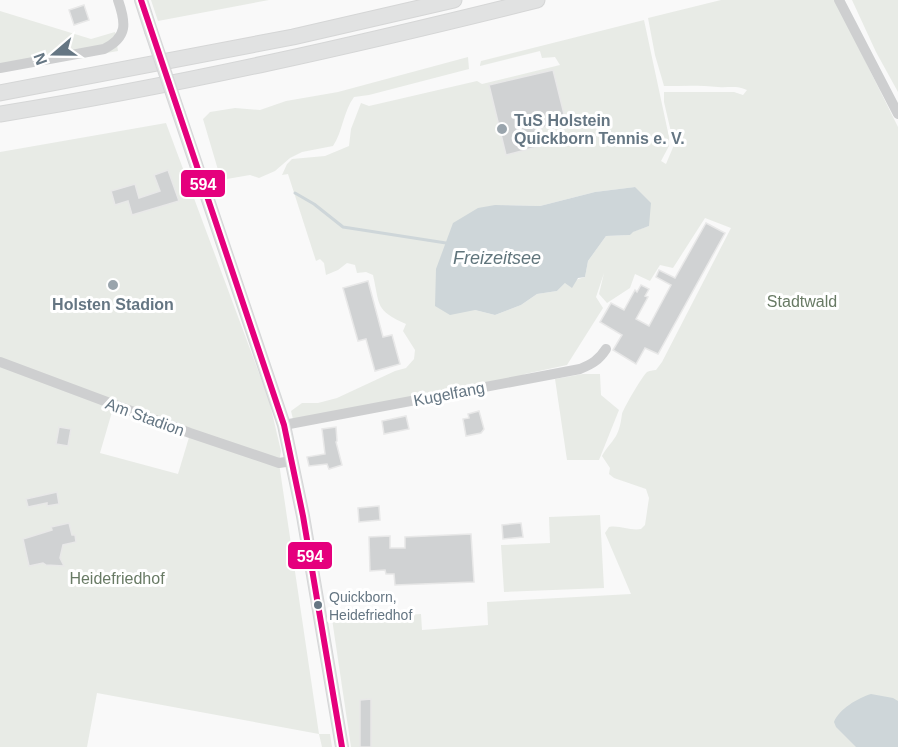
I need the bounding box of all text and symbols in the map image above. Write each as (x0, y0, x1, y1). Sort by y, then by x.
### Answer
north arrow (24, 24, 84, 84)
text: N (30, 51, 50, 67)
place label: TuS Holstein Quickborn Tennis e. V. (514, 112, 685, 147)
marker: TuS Holstein Quickborn Tennis e. V. (495, 122, 509, 136)
line badge: 594 (180, 169, 226, 198)
text: 594 (190, 176, 216, 193)
water label: Freizeitsee (453, 248, 541, 268)
marker: Holsten Stadion (106, 278, 120, 292)
park label: Stadtwald (767, 293, 837, 310)
place label: Holsten Stadion (52, 296, 174, 313)
street label: Kugelfang (412, 379, 486, 409)
street label: Am Stadion (103, 395, 187, 439)
line badge: 594 (287, 541, 333, 570)
text: 594 (297, 548, 323, 565)
park label: Heidefriedhof (69, 570, 165, 587)
place label: Quickborn, Heidefriedhof (329, 589, 412, 623)
marker: Quickborn, Heidefriedhof (312, 599, 324, 611)

